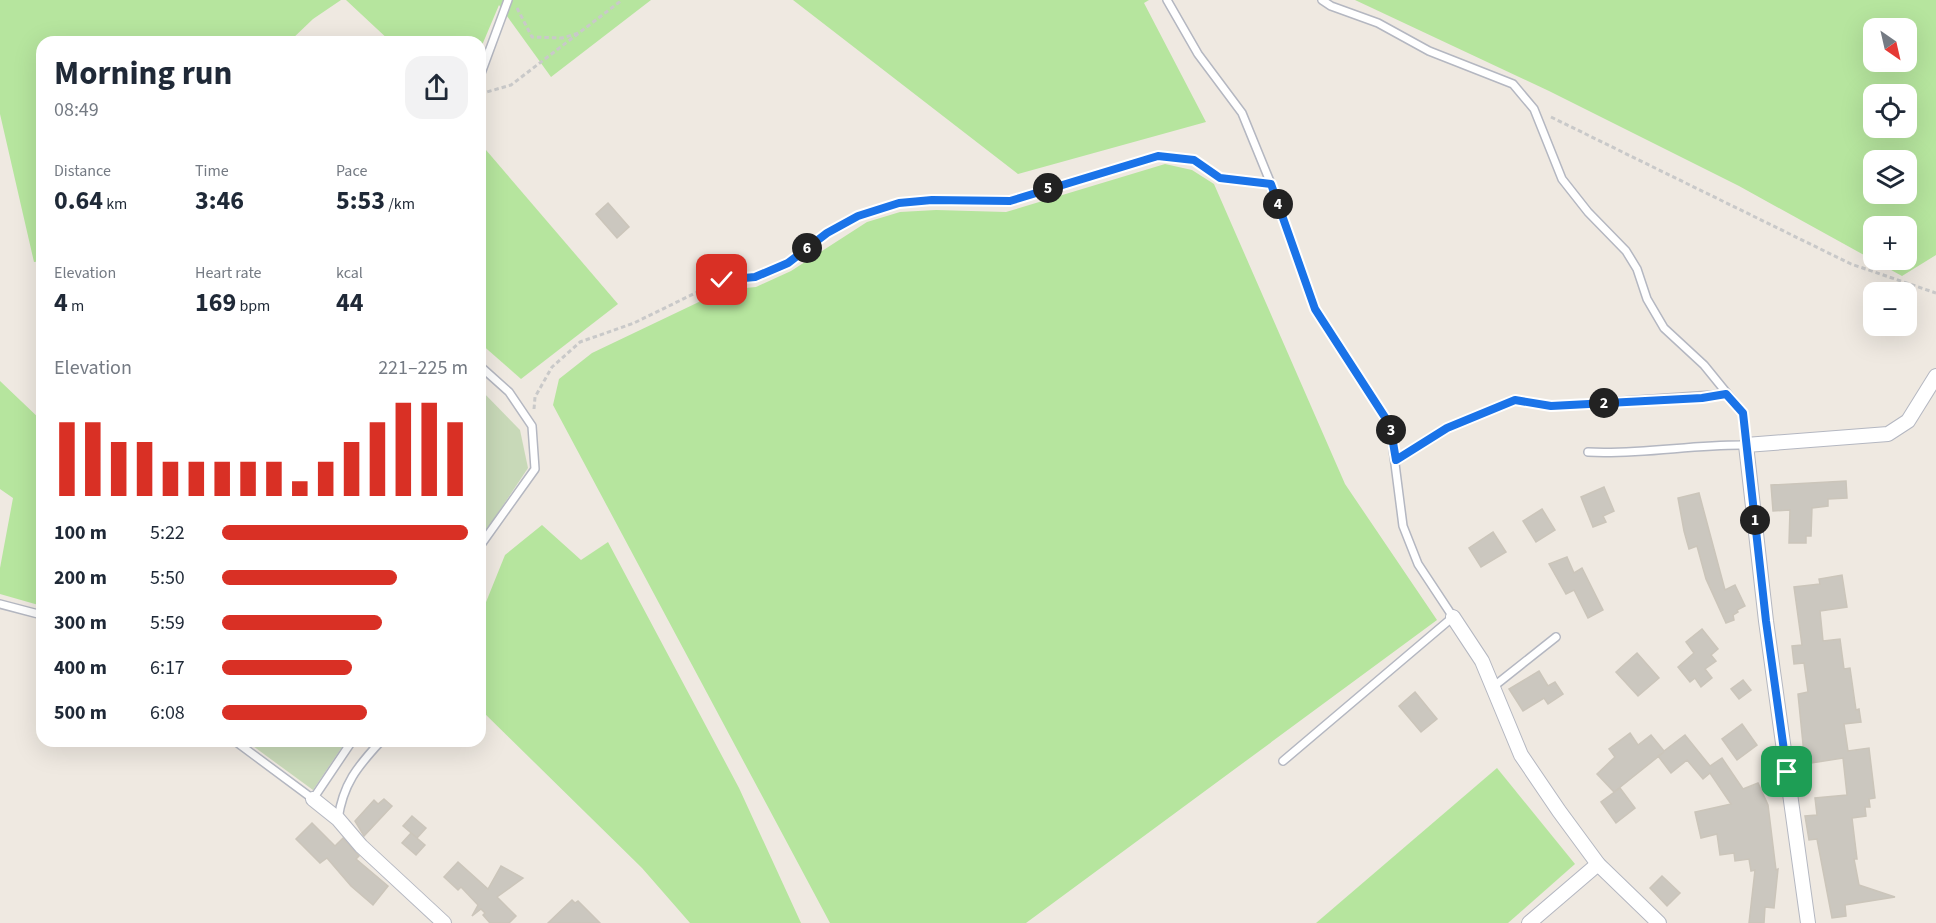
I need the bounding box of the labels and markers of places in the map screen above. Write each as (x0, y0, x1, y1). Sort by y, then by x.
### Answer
pin: 5 (1033, 173, 1063, 203)
pin: 4 (1263, 189, 1293, 219)
pin: 6 (792, 233, 822, 263)
pin (696, 254, 747, 305)
pin: 2 (1589, 388, 1619, 418)
pin: 3 (1376, 415, 1406, 445)
pin: 1 (1740, 505, 1770, 535)
pin (1761, 746, 1812, 797)

